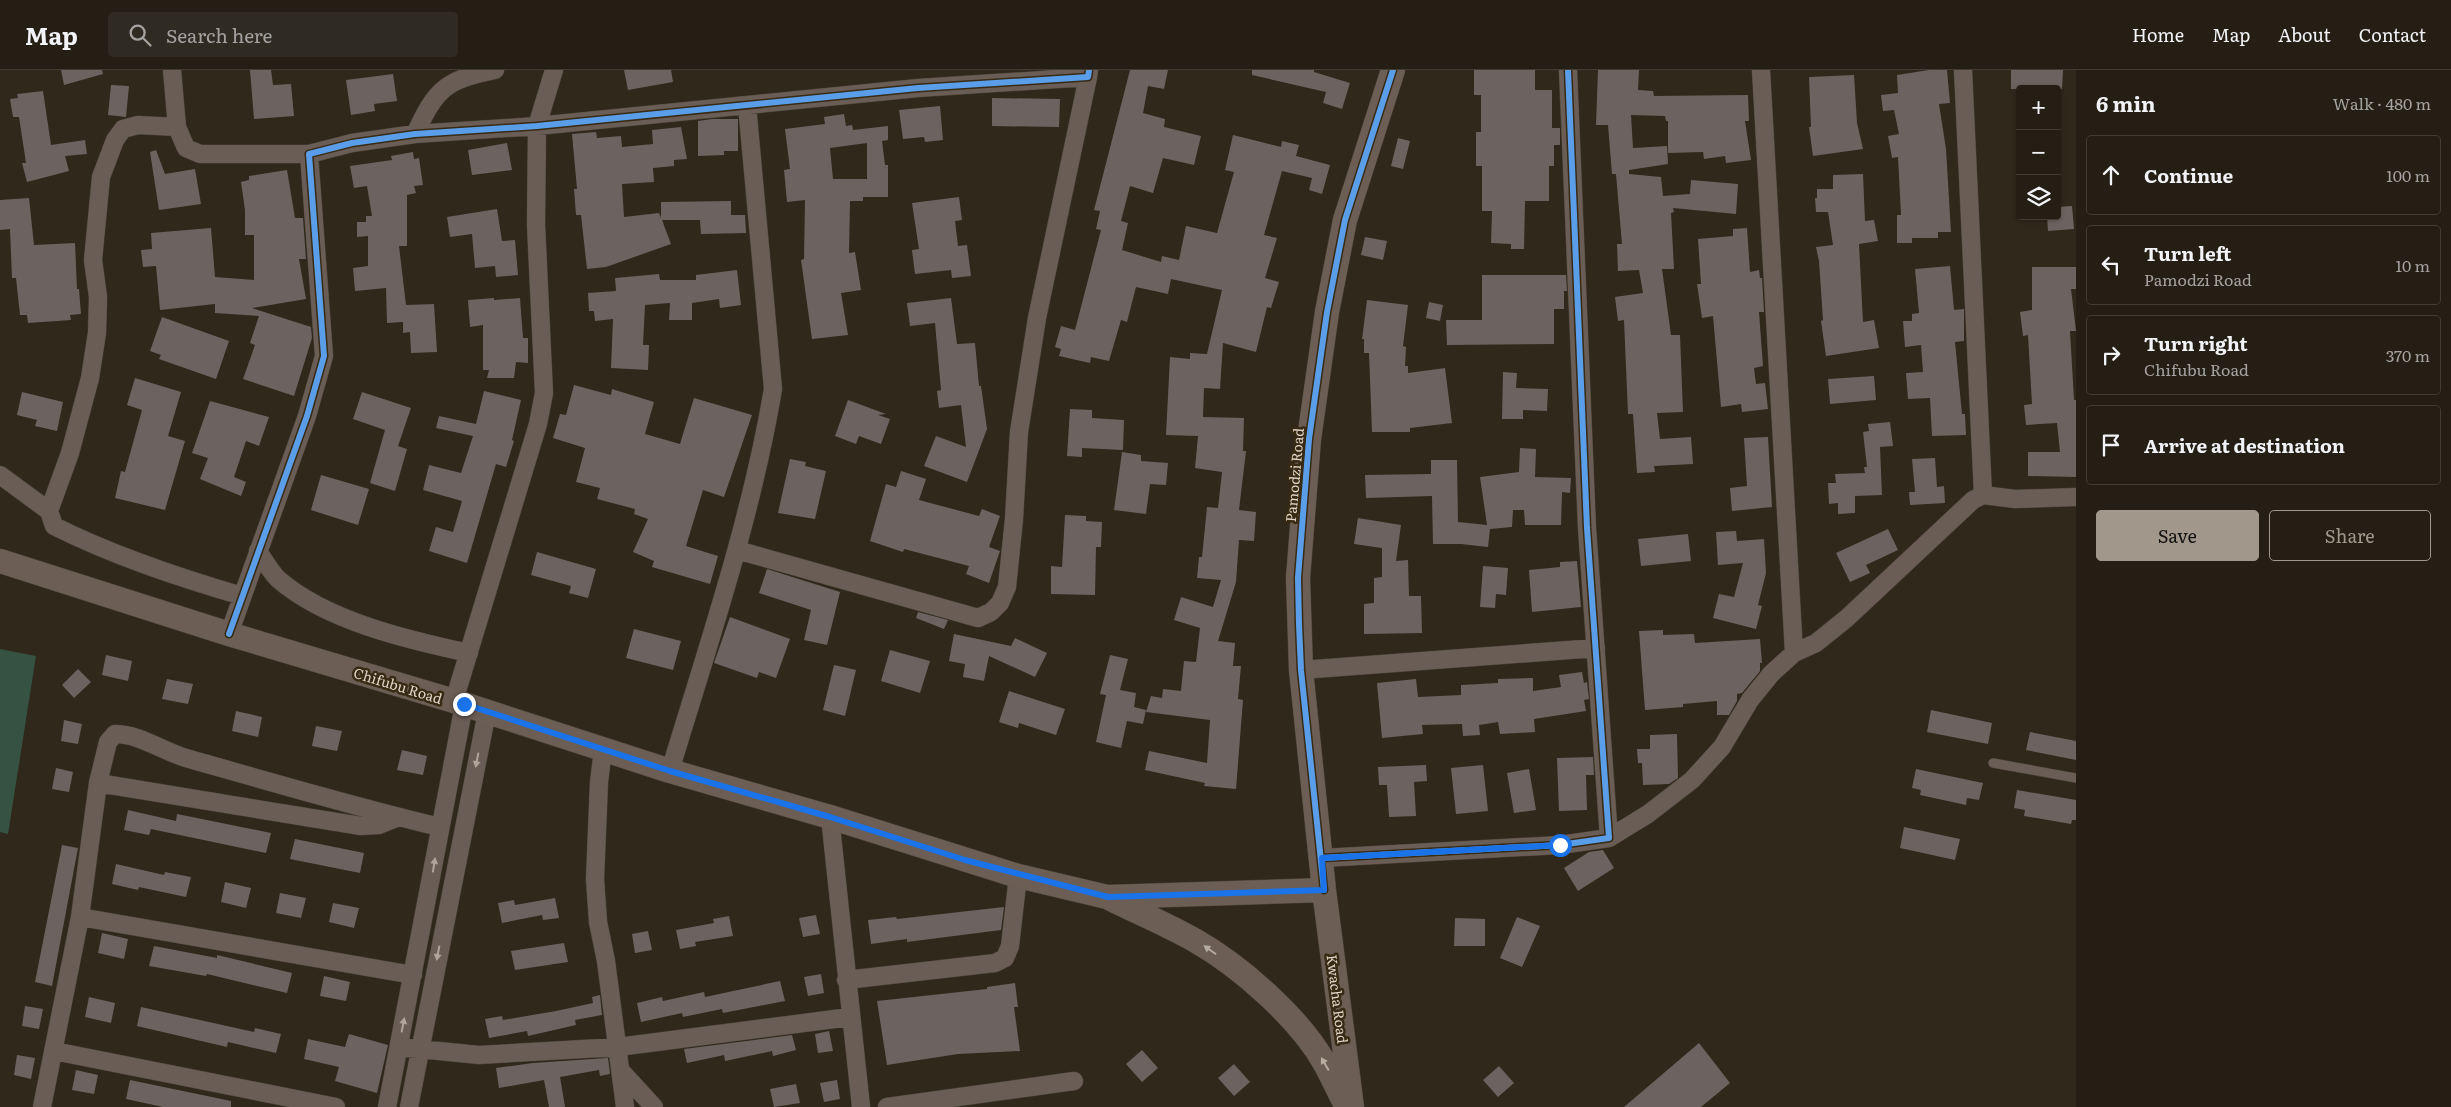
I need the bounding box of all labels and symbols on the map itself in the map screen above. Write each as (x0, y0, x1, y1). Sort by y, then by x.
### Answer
street label: Pamodzi Road (1280, 427, 1308, 523)
street label: Chifubu Road (351, 662, 445, 708)
route end (453, 693, 476, 716)
one-way arrow (473, 752, 481, 768)
route start (1549, 834, 1572, 857)
one-way arrow (430, 857, 438, 873)
one-way arrow (1203, 945, 1217, 955)
one-way arrow (434, 946, 442, 962)
street label: Kwacha Road (1323, 953, 1353, 1045)
one-way arrow (399, 1017, 407, 1032)
one-way arrow (1320, 1057, 1329, 1070)

